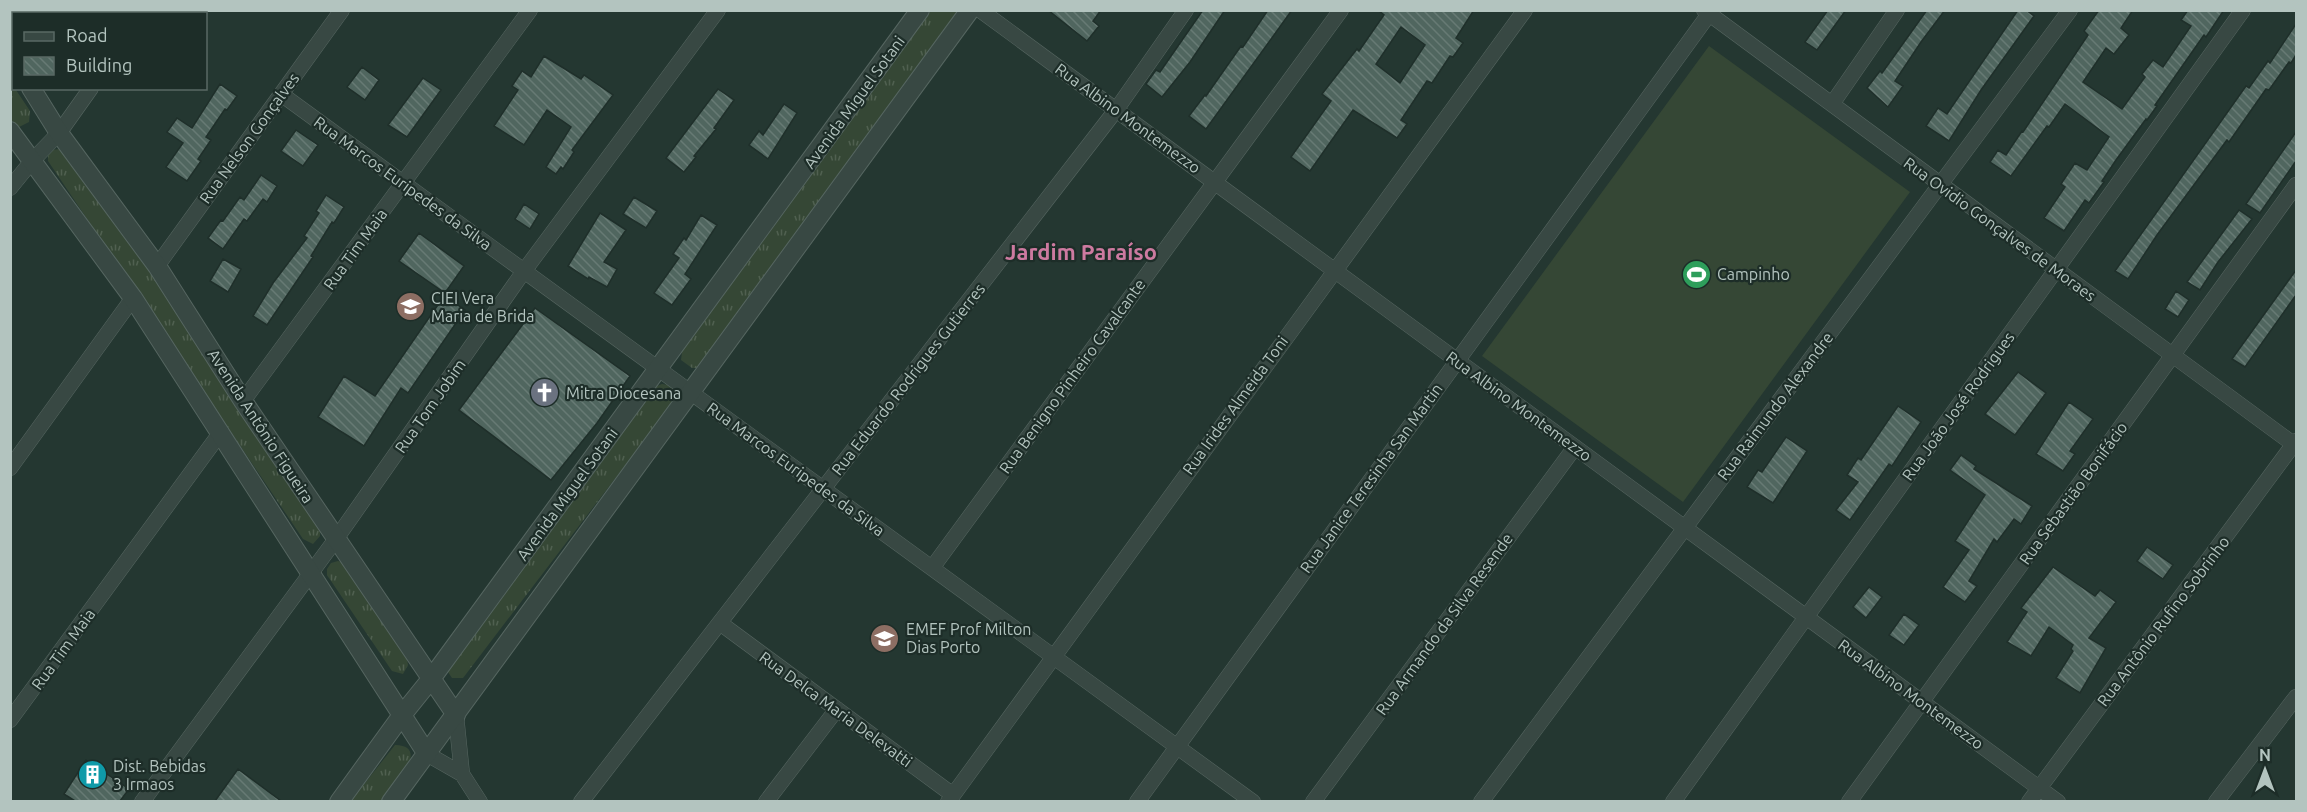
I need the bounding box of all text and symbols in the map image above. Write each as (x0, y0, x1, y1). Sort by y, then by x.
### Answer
legend (12, 12, 207, 90)
text: Road (66, 25, 108, 45)
street label: Avenida Miguel Sotani (800, 32, 908, 172)
text: Building (66, 55, 132, 75)
street label: Rua Albino Montemezzo (1052, 59, 1204, 177)
street label: Rua Nelson Gonçalves (196, 69, 302, 207)
street label: Rua Marcos Euripedes da Silva (311, 112, 495, 254)
street label: Rua Ovidio Gonçalves de Moraes (1901, 153, 2099, 305)
street label: Rua Tim Maia (320, 205, 390, 293)
district label: Jardim Paraíso (1005, 239, 1157, 264)
sports icon: Campinho (1680, 258, 1712, 290)
place label: Campinho (1717, 265, 1790, 283)
street label: Rua Benigno Pinheiro Cavalcante (995, 275, 1149, 477)
street label: Rua Eduardo Rodrigues Gutierres (828, 280, 988, 478)
place label: CIEI Vera Maria de Brida (431, 289, 535, 325)
school or university icon: CIEI Vera Maria de Brida (394, 291, 426, 323)
street label: Rua Raimundo Alexandre (1713, 328, 1837, 484)
street label: Rua João José Rodrigues (1898, 328, 2018, 484)
street label: Rua Irides Almeida Toni (1179, 332, 1291, 478)
street label: Avenida Antônio Figueira (204, 346, 318, 506)
street label: Rua Albino Montemezzo (1443, 347, 1595, 465)
street label: Rua Tom Jobim (391, 356, 469, 456)
church icon: Mitra Diocesana (529, 377, 561, 409)
street label: Rua Janice Teresinha San Martin (1296, 380, 1446, 576)
place label: Mitra Diocesana (566, 384, 681, 402)
street label: Rua Marcos Euripedes da Silva (704, 398, 888, 540)
street label: Rua Sebastião Bonifácio (2015, 418, 2131, 568)
street label: Avenida Miguel Sotani (513, 424, 621, 564)
street label: Rua Armando da Silva Resende (1372, 530, 1516, 718)
street label: Rua Antônio Rufino Sobrinho (2093, 532, 2233, 710)
street label: Rua Tim Maia (28, 605, 98, 693)
place label: EMEF Prof Milton Dias Porto (906, 620, 1031, 656)
school or university icon: EMEF Prof Milton Dias Porto (869, 622, 901, 654)
street label: Rua Albino Montemezzo (1835, 635, 1987, 753)
street label: Rua Delca Maria Delevatti (756, 648, 916, 770)
north arrow (2235, 740, 2295, 800)
text: N (2259, 746, 2271, 764)
place label: Dist. Bebidas 3 Irmaos (113, 757, 206, 793)
building icon: Dist. Bebidas 3 Irmaos (76, 759, 108, 791)

